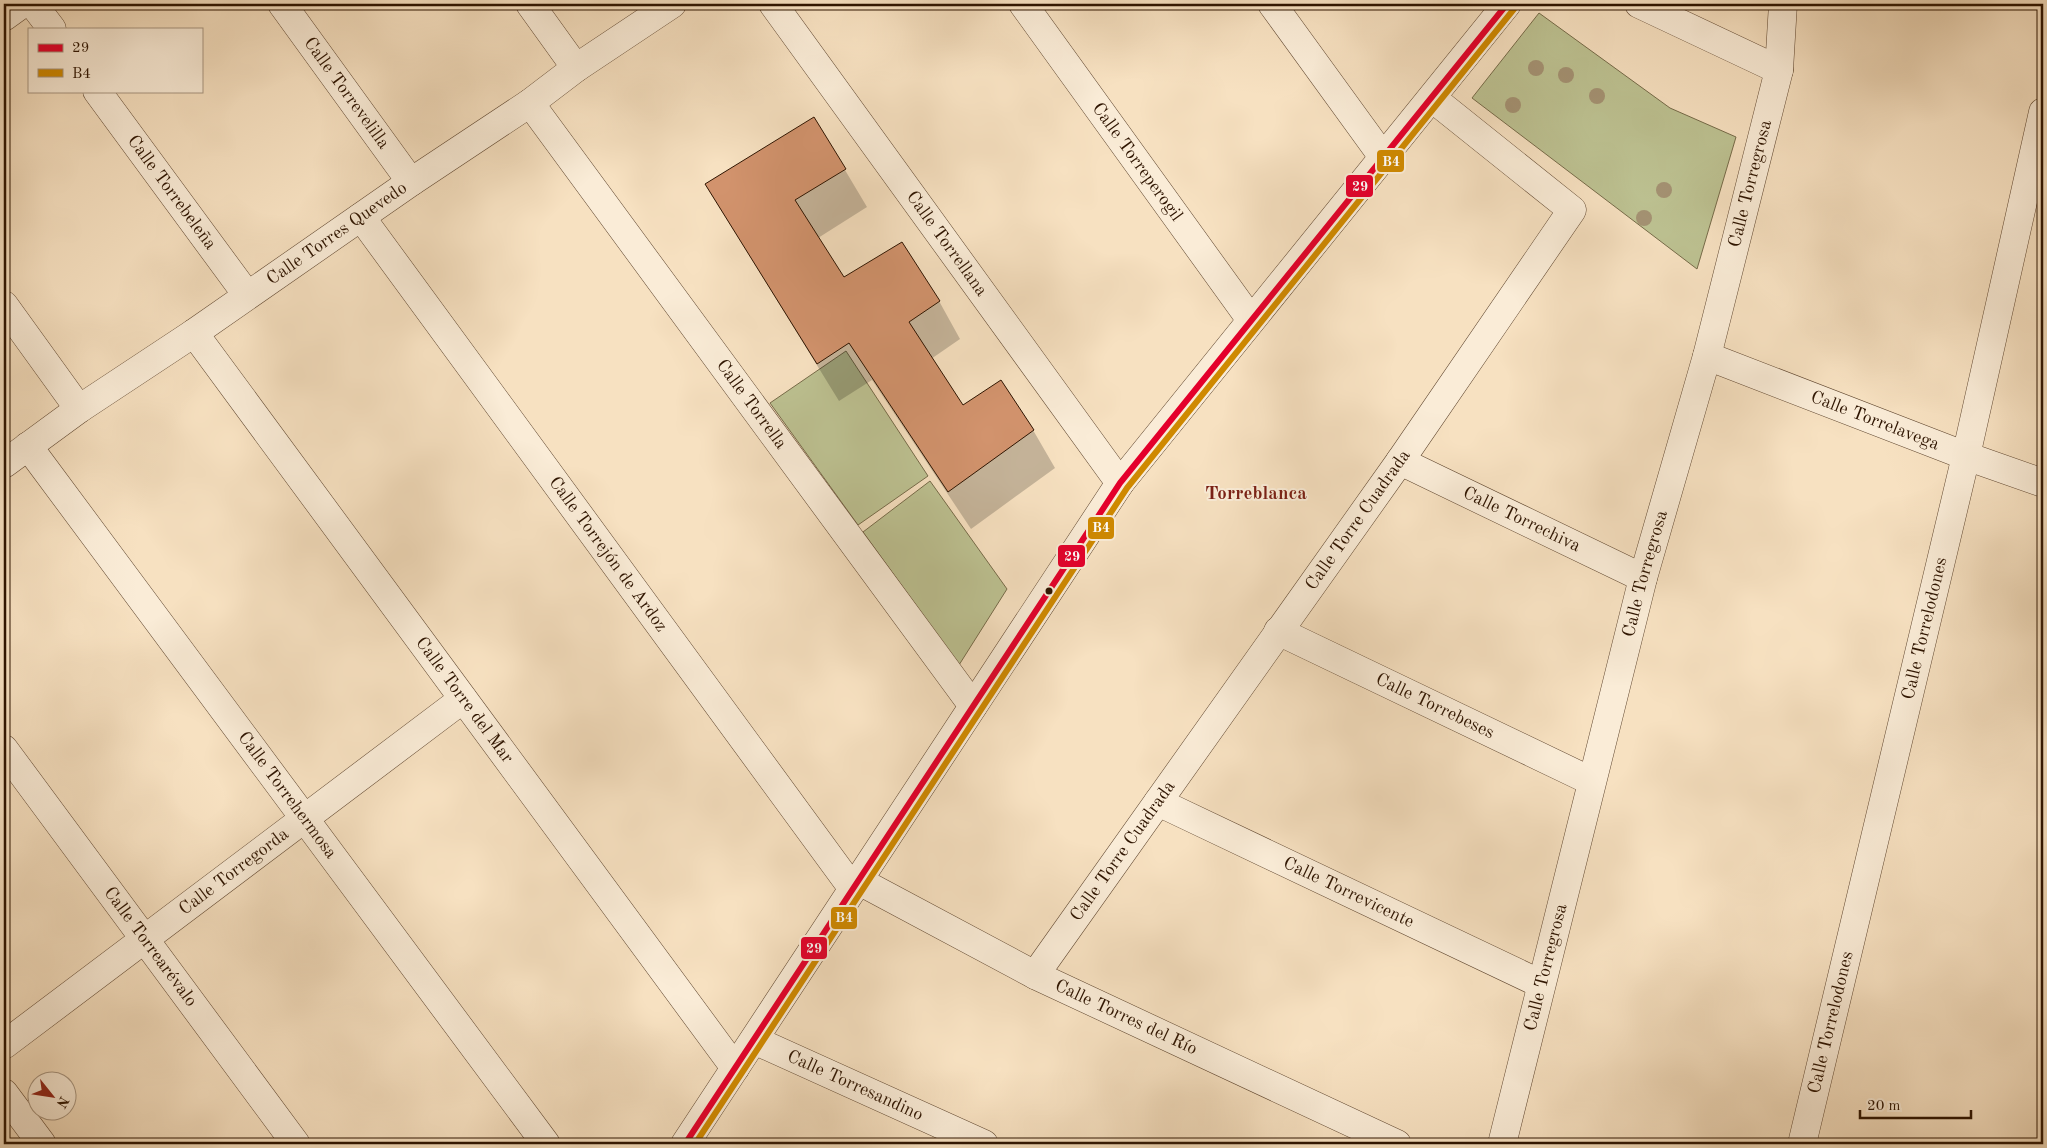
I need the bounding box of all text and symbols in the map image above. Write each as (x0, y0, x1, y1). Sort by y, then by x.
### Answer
legend (28, 28, 202, 92)
street label: Calle Torrevelilla (300, 34, 393, 152)
text: 29 (72, 41, 89, 56)
text: B4 (72, 67, 91, 82)
street label: Calle Torreperogil (1089, 100, 1186, 225)
street label: Calle Torregrosa (1726, 118, 1775, 249)
street label: Calle Torrebeleña (124, 132, 220, 253)
line badge: B4 (1376, 149, 1405, 173)
text: B4 (1382, 155, 1400, 169)
line badge: 29 (1345, 174, 1374, 198)
street label: Calle Torres Quevedo (264, 179, 410, 288)
text: 29 (1352, 180, 1368, 194)
street label: Calle Torrellana (903, 188, 991, 300)
street label: Calle Torrella (713, 356, 790, 453)
street label: Calle Torrelavega (1808, 388, 1942, 454)
street label: Calle Torre Cuadrada (1302, 447, 1414, 593)
street label: Calle Torrejón de Ardoz (545, 473, 671, 635)
street label: Calle Torrechiva (1460, 484, 1583, 555)
district label: Torreblanca (1205, 485, 1307, 504)
street label: Calle Torregrosa (1620, 508, 1671, 639)
line badge: B4 (1087, 516, 1115, 540)
text: B4 (1092, 521, 1110, 535)
line badge: 29 (1057, 544, 1086, 568)
text: 29 (1064, 550, 1080, 564)
street label: Calle Torrelodones (1899, 555, 1951, 701)
unlabelled marker (1044, 586, 1054, 596)
street label: Calle Torre del Mar (412, 634, 517, 767)
street label: Calle Torrebeses (1373, 670, 1497, 742)
street label: Calle Torrehermosa (234, 728, 340, 862)
street label: Calle Torre Cuadrada (1067, 778, 1179, 925)
street label: Calle Torregorda (176, 825, 292, 919)
street label: Calle Torrevicente (1280, 854, 1417, 931)
street label: Calle Torrearévalo (100, 884, 200, 1010)
street label: Calle Torregrosa (1521, 902, 1571, 1033)
line badge: B4 (830, 906, 858, 930)
text: B4 (835, 911, 853, 925)
line badge: 29 (800, 936, 828, 960)
text: 29 (806, 942, 822, 956)
street label: Calle Torrelodones (1805, 949, 1857, 1095)
street label: Calle Torres del Río (1052, 977, 1200, 1058)
street label: Calle Torresandino (784, 1047, 926, 1124)
north arrow (28, 1070, 78, 1120)
scale bar (1860, 1088, 1971, 1120)
text: N (54, 1094, 71, 1110)
text: 20 m (1867, 1099, 1901, 1114)

